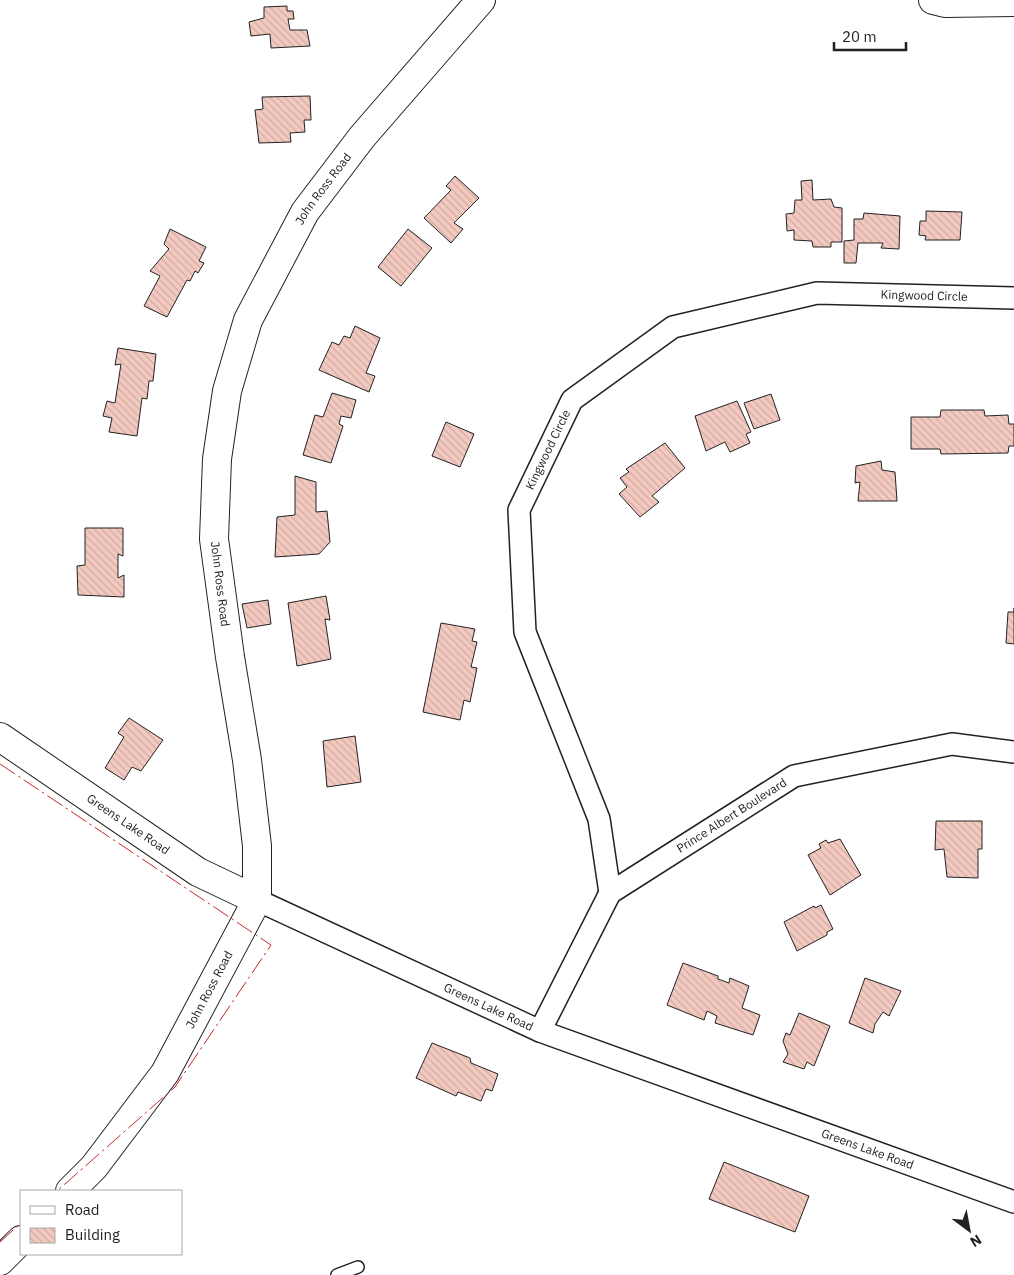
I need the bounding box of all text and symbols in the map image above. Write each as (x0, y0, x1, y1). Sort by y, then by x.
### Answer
scale bar (834, 20, 906, 52)
text: 20 m (842, 27, 877, 46)
street label: John Ross Road (292, 150, 354, 227)
street label: Kingwood Circle (881, 287, 968, 304)
street label: Kingwood Circle (522, 407, 573, 492)
street label: John Ross Road (208, 541, 233, 627)
street label: Prince Albert Boulevard (674, 775, 789, 856)
street label: Greens Lake Road (84, 790, 173, 857)
street label: John Ross Road (182, 948, 236, 1031)
street label: Greens Lake Road (441, 979, 536, 1034)
street label: Greens Lake Road (819, 1125, 916, 1172)
legend (20, 1190, 182, 1255)
text: Road (65, 1200, 100, 1219)
north arrow (944, 1205, 994, 1255)
text: Building (65, 1225, 120, 1244)
text: N (967, 1231, 985, 1251)

